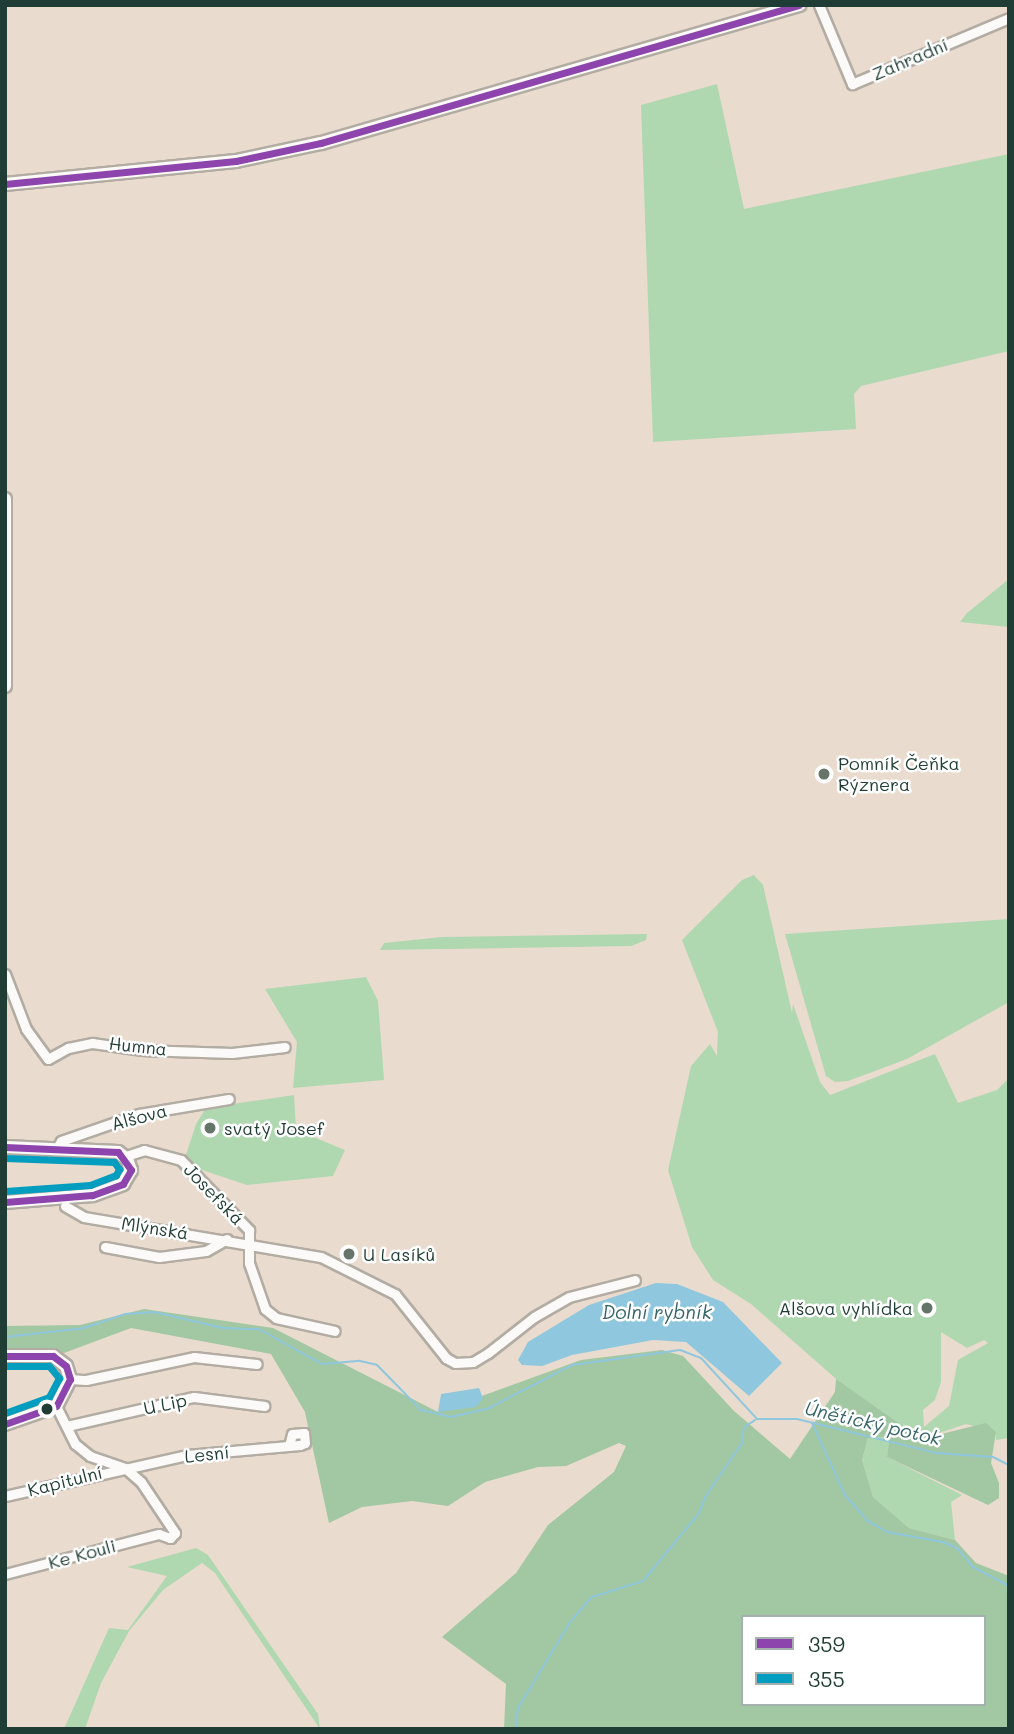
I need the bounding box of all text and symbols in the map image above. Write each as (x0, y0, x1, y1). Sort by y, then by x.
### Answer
street label: Zahradní (869, 33, 951, 85)
place label: Pomník Čeňka Rýznera (838, 753, 960, 796)
marker: Pomník Čeňka Rýznera (816, 766, 832, 782)
street label: Humna (108, 1032, 168, 1060)
street label: Alšova (109, 1099, 169, 1135)
place label: svatý Josef (224, 1117, 324, 1139)
marker: svatý Josef (202, 1120, 218, 1136)
street label: Josefská (179, 1159, 249, 1229)
street label: Mlýnská (120, 1212, 190, 1244)
place label: U Lasíků (363, 1243, 435, 1265)
marker: U Lasíků (341, 1246, 357, 1262)
place label: Alšova vyhlídka (779, 1297, 913, 1319)
marker: Alšova vyhlídka (919, 1300, 935, 1316)
water label: Dolní rybník (602, 1301, 712, 1323)
street label: U Lip (141, 1389, 189, 1419)
water label: Únětický potok (803, 1396, 943, 1450)
unlabelled marker (40, 1402, 54, 1416)
street label: Lesní (184, 1441, 230, 1467)
street label: Kapitulní (25, 1461, 105, 1501)
street label: Ke Kouli (46, 1535, 118, 1573)
legend (741, 1615, 986, 1706)
text: 359 (808, 1630, 845, 1657)
text: 355 (808, 1665, 845, 1692)

